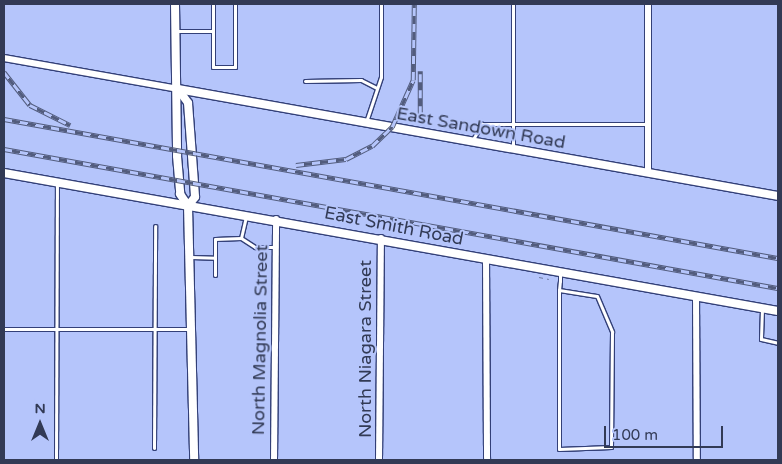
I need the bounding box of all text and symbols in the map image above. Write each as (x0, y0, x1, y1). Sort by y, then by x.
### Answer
street label: East Sandown Road (395, 103, 567, 153)
street label: East Smith Road (323, 202, 465, 250)
street label: North Magnolia Street (248, 245, 272, 435)
street label: North Niagara Street (354, 260, 376, 438)
north arrow (15, 399, 65, 449)
text: N (34, 400, 46, 417)
scale bar (607, 416, 726, 448)
text: 100 m (612, 426, 658, 444)

